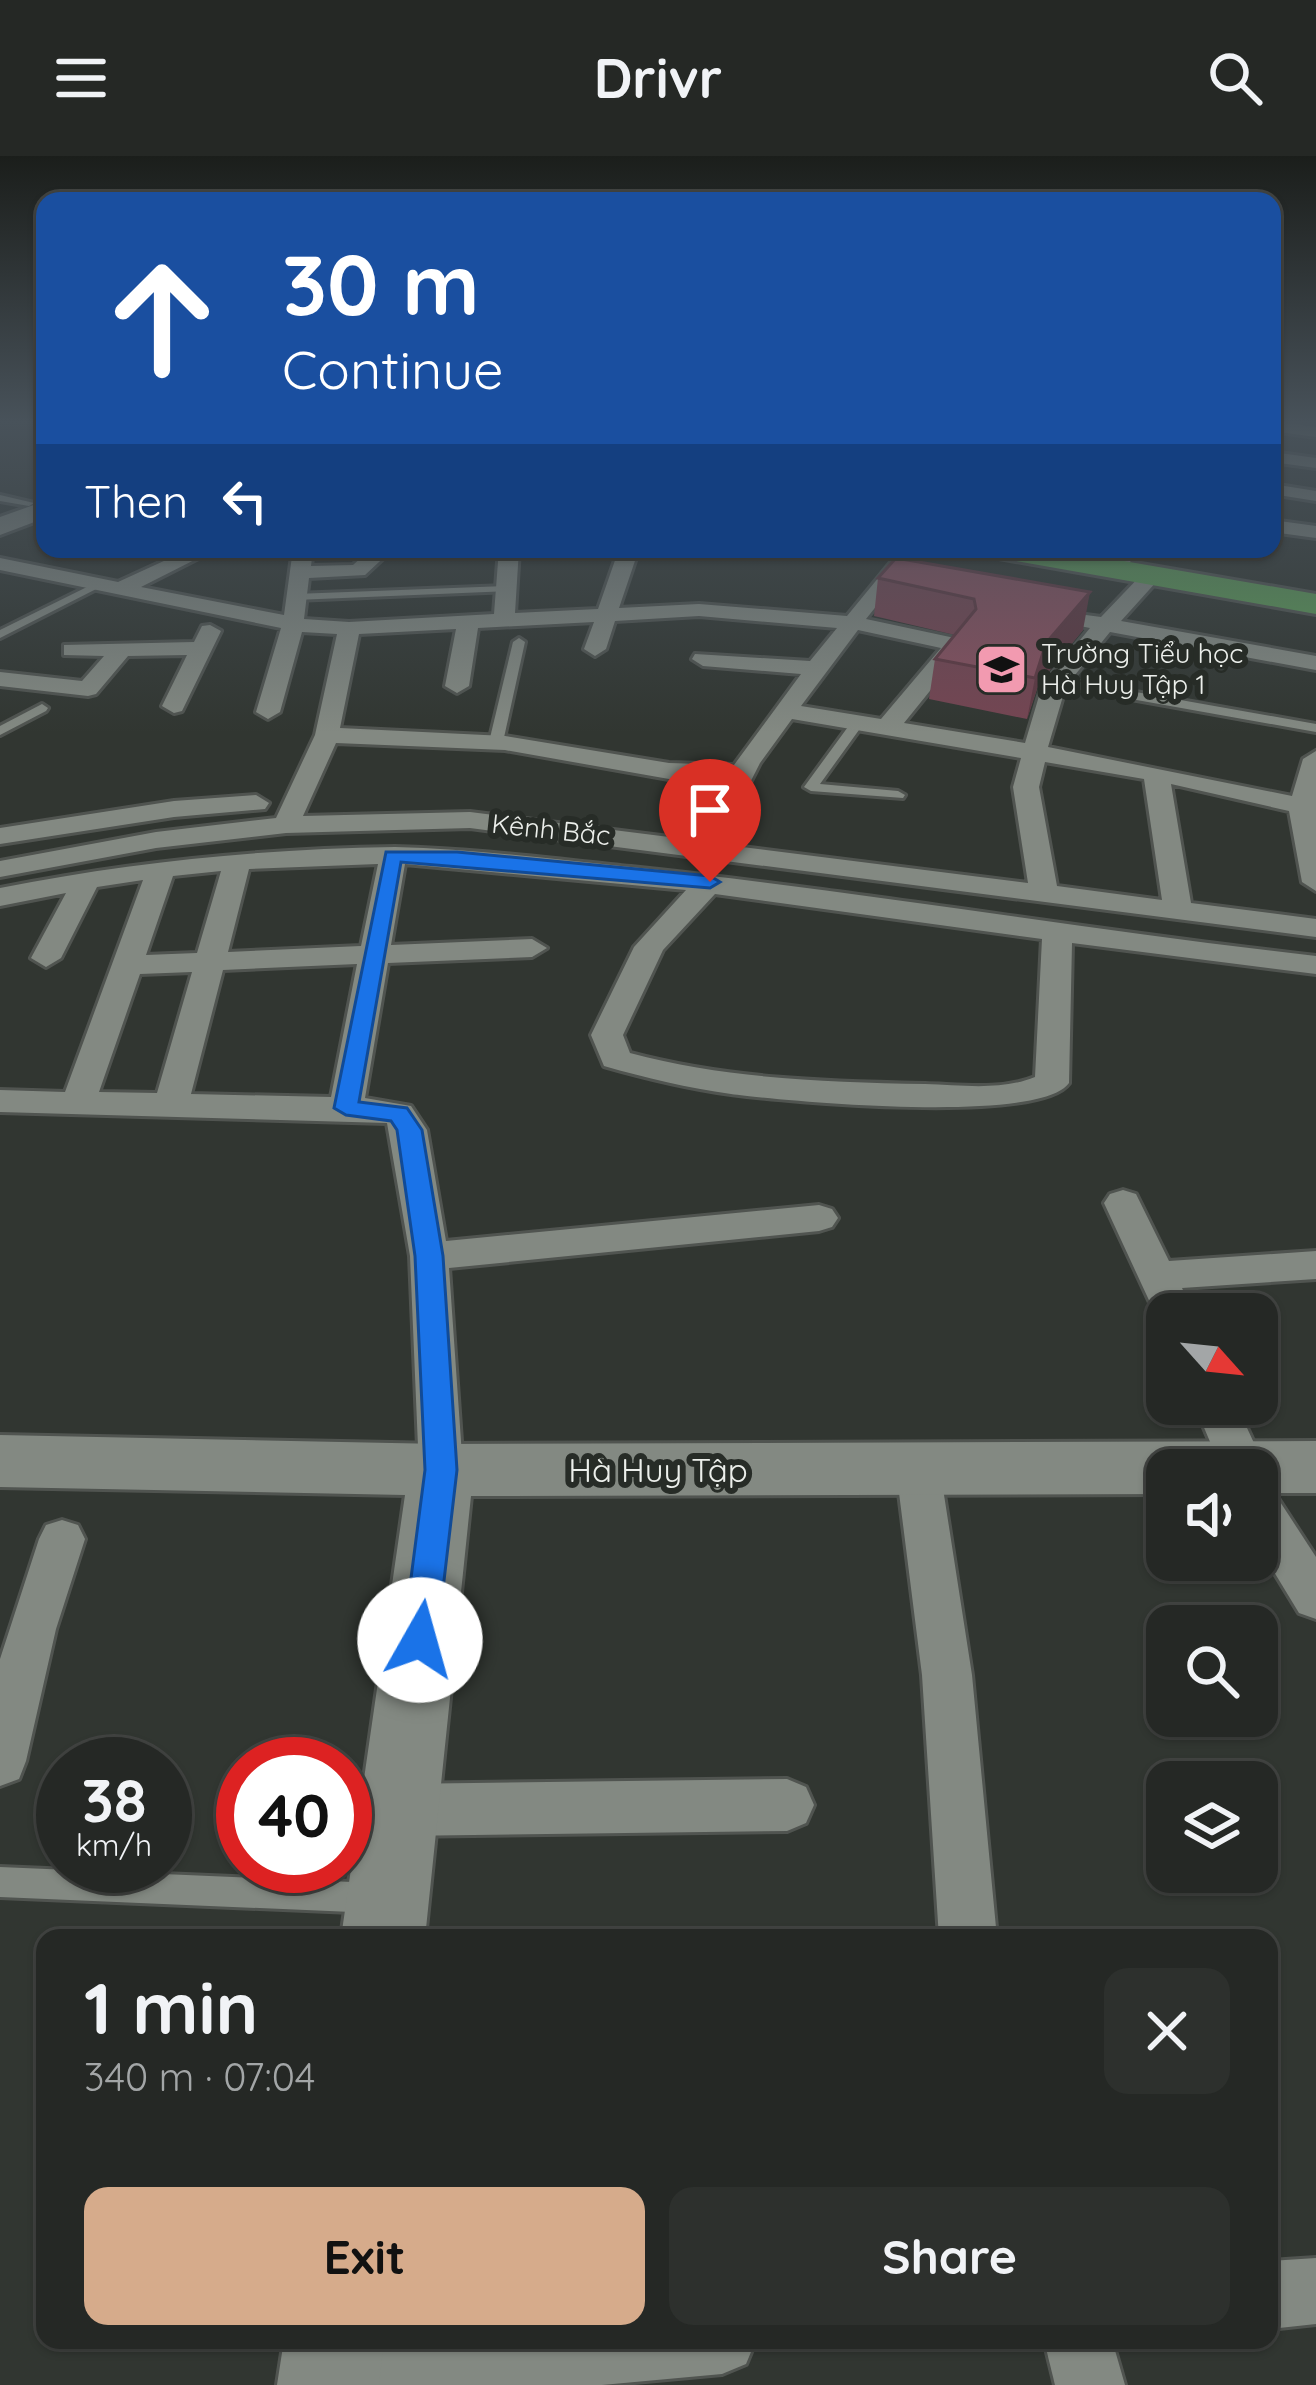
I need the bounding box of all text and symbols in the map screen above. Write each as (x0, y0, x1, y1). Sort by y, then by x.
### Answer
text: Drivr (594, 44, 722, 112)
icon: menu (48, 45, 114, 111)
icon: search (1202, 45, 1268, 111)
text: 30 m (282, 231, 480, 336)
icon: ahead (84, 240, 240, 396)
text: Continue (282, 335, 503, 403)
icon: left (212, 468, 278, 534)
text: Then (84, 473, 188, 529)
place label: Trường Tiểu học Hà Huy Tập 1 (1041, 636, 1243, 701)
school or university icon: Trường Tiểu học Hà Huy Tập 1 (974, 641, 1030, 697)
pin (659, 759, 761, 882)
icon: arrive (677, 777, 743, 843)
street label: Kênh Bắc (490, 806, 612, 852)
north arrow (1146, 1293, 1278, 1425)
map controls (1146, 1293, 1278, 1893)
street label: Hà Huy Tập (568, 1449, 748, 1490)
button: sound (1146, 1449, 1278, 1581)
position arrow (357, 1577, 483, 1703)
button: search (1146, 1605, 1278, 1737)
speed limit sign: 40 (216, 1737, 372, 1893)
button: layers (1146, 1761, 1278, 1893)
text: 38 (81, 1762, 147, 1837)
text: km/h (76, 1826, 152, 1864)
text: 1 min (84, 1962, 258, 2052)
button: close (1104, 1968, 1230, 2094)
text: 340 m · 07:04 (84, 2052, 315, 2101)
button: Exit (84, 2187, 645, 2325)
button: Share (669, 2187, 1230, 2325)

